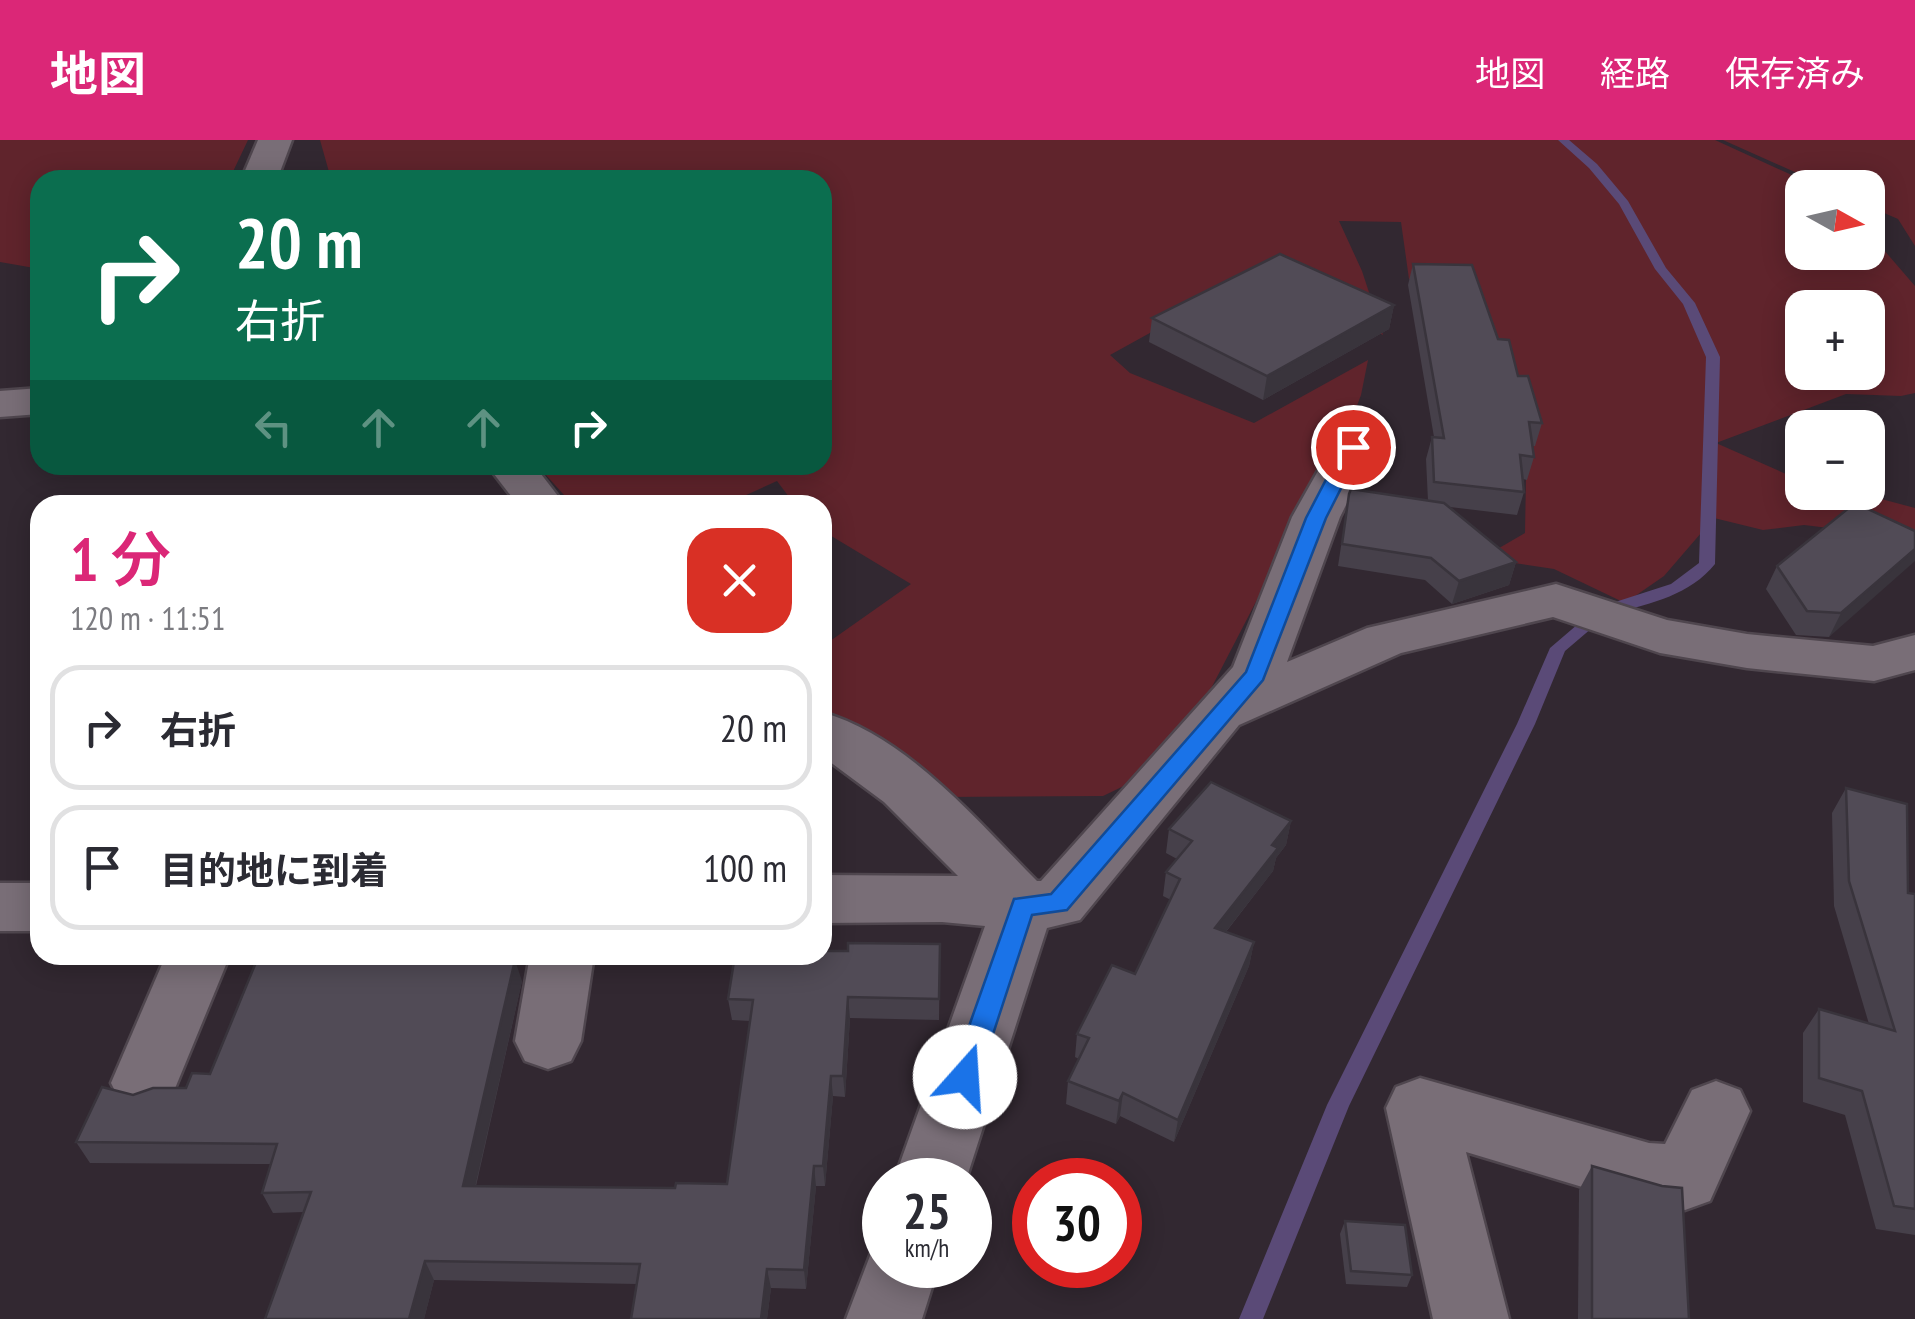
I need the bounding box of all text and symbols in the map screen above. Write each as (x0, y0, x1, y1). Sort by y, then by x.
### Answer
text: 地図 (50, 42, 146, 104)
text: 地図 (1475, 50, 1545, 96)
text: 経路 (1600, 50, 1670, 96)
text: 保存済み (1725, 50, 1865, 96)
north arrow (1785, 170, 1885, 270)
map controls (1785, 170, 1885, 510)
text: 20 m (235, 197, 363, 287)
icon: right (70, 210, 200, 340)
button: + (1785, 290, 1885, 390)
text: 右折 (235, 291, 325, 349)
icon: left (246, 400, 301, 455)
icon: ahead (351, 400, 406, 455)
icon: ahead (456, 400, 511, 455)
icon: right (561, 400, 616, 455)
pin (1311, 405, 1396, 490)
button: − (1785, 410, 1885, 510)
icon: arrive (1326, 420, 1381, 475)
text: 1 分 (70, 520, 171, 598)
button: close (687, 528, 792, 633)
text: 120 m · 11:51 (70, 597, 225, 639)
icon: right (75, 700, 130, 755)
text: 20 m (720, 703, 787, 752)
text: 右折 (160, 705, 236, 754)
icon: arrive (75, 840, 130, 895)
text: 100 m (703, 843, 787, 892)
text: 目的地に到着 (160, 845, 388, 894)
position arrow (913, 1025, 1017, 1129)
speed limit sign: 30 (1012, 1158, 1142, 1288)
text: 25 (903, 1178, 951, 1243)
text: km/h (905, 1232, 949, 1264)

